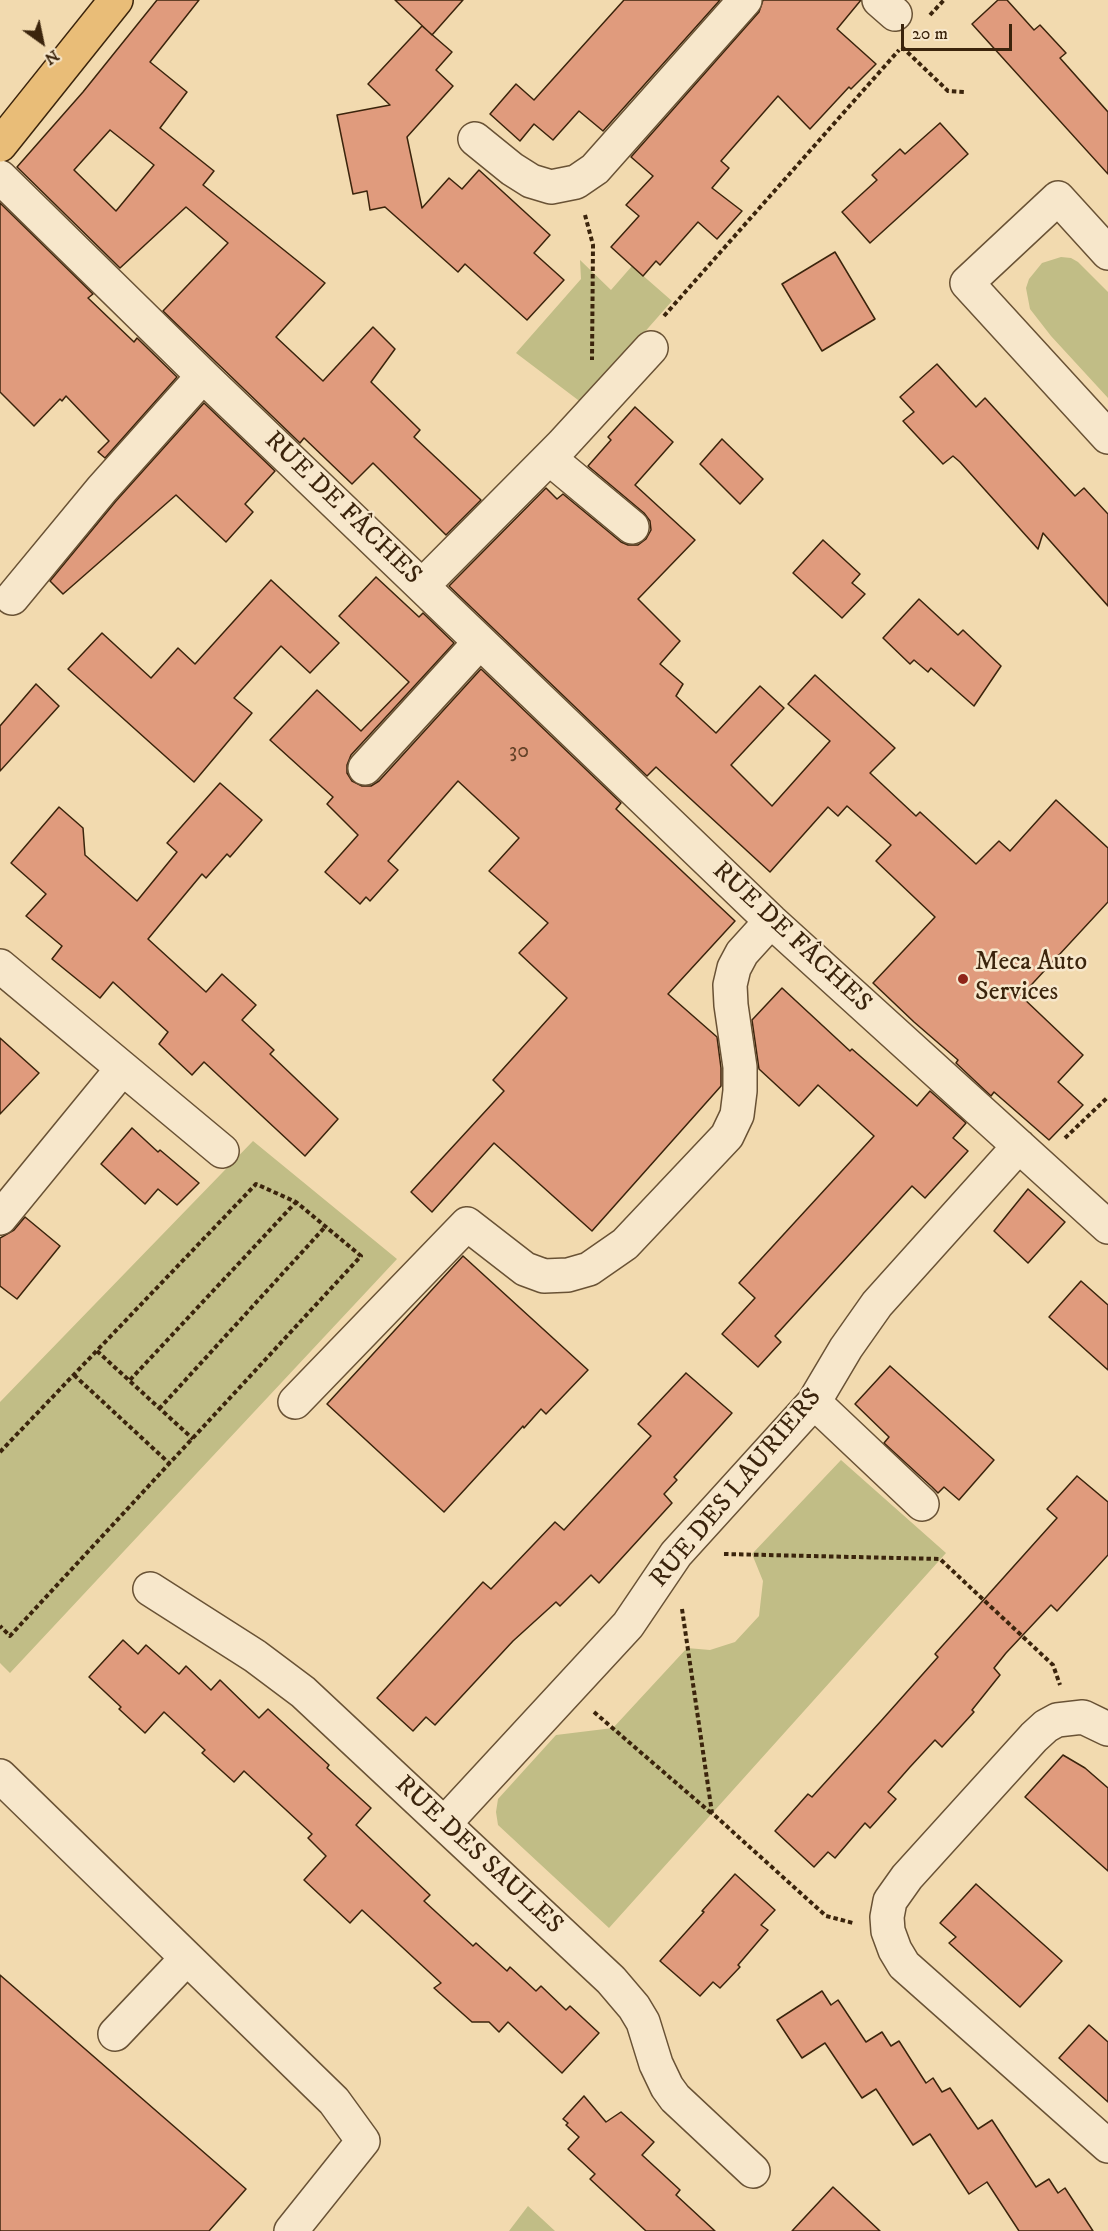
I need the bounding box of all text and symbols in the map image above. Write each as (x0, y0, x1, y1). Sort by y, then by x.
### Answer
north arrow (12, 12, 72, 72)
scale bar (904, 12, 1015, 50)
text: 20 m (912, 23, 948, 45)
text: N (41, 45, 63, 69)
street label: RUE DE FÂCHES (257, 426, 427, 592)
house number: 30 (509, 739, 529, 765)
street label: RUE DE FÂCHES (705, 856, 877, 1020)
place label: Meca Auto Services (975, 948, 1087, 1010)
marker: Meca Auto Services (956, 972, 970, 986)
street label: RUE DES LAURIERS (645, 1383, 829, 1595)
street label: RUE DES SAULES (388, 1770, 568, 1942)

